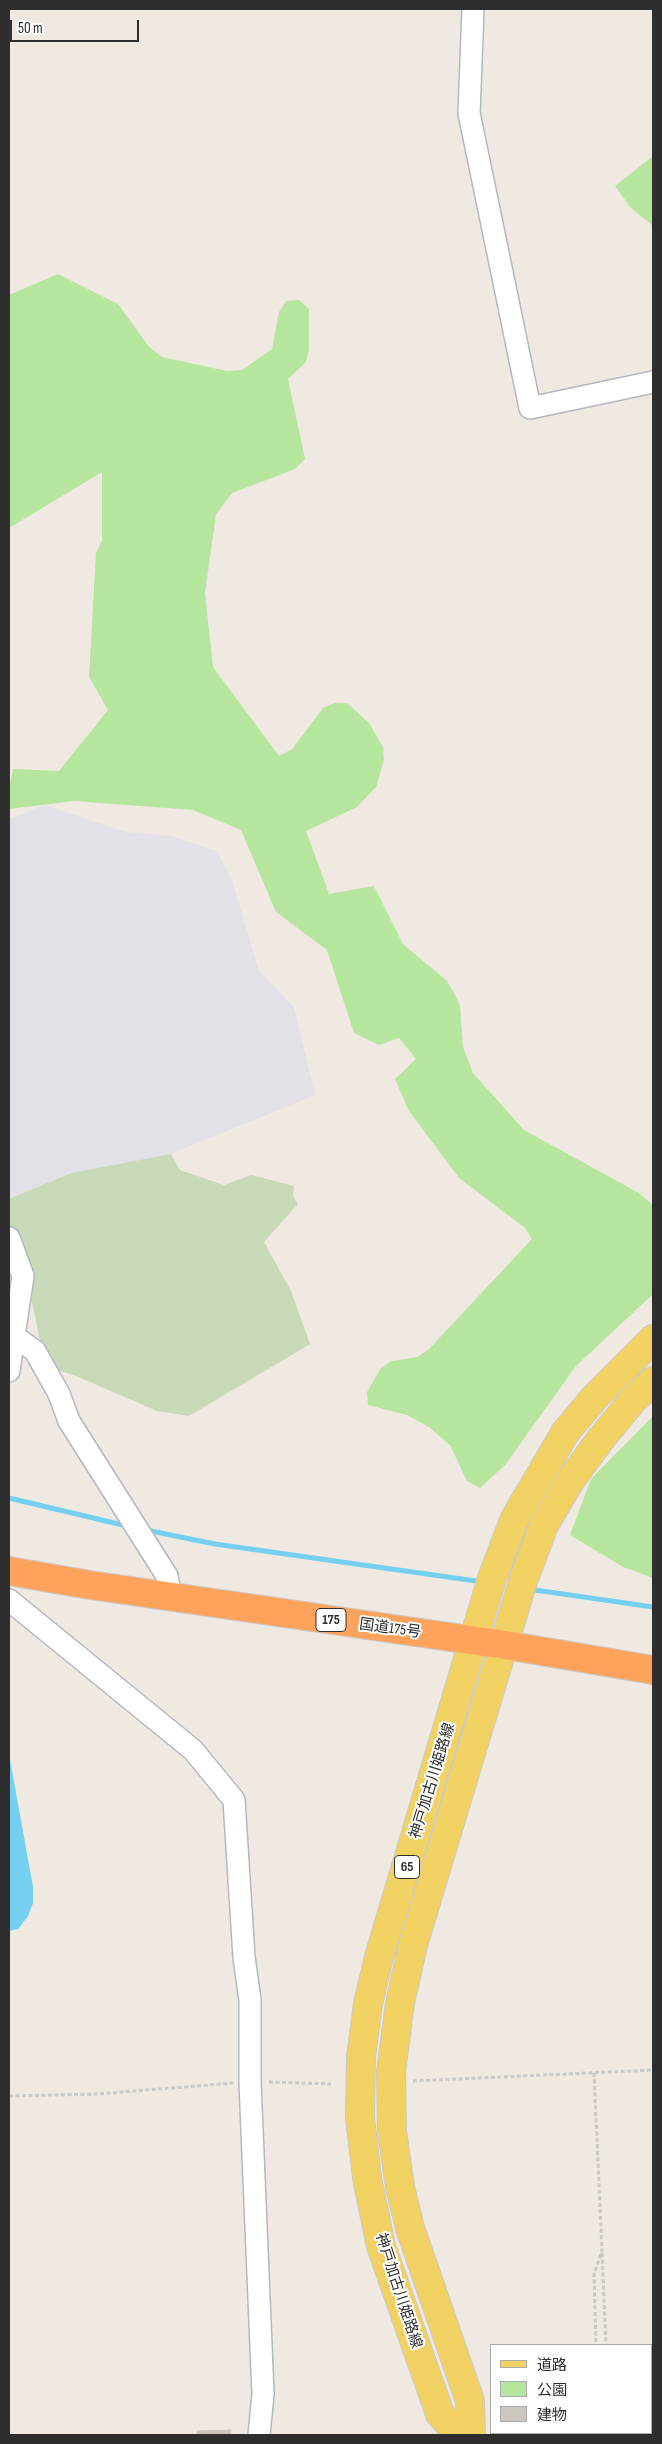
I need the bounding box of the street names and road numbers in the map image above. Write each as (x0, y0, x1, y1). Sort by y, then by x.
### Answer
road number: 175 (316, 1608, 346, 1632)
street label: 国道175号 (358, 1616, 422, 1642)
street label: 神戸加古川姫路線 (407, 1721, 459, 1841)
road number: 65 (394, 1855, 420, 1878)
street label: 神戸加古川姫路線 (371, 2231, 425, 2351)

